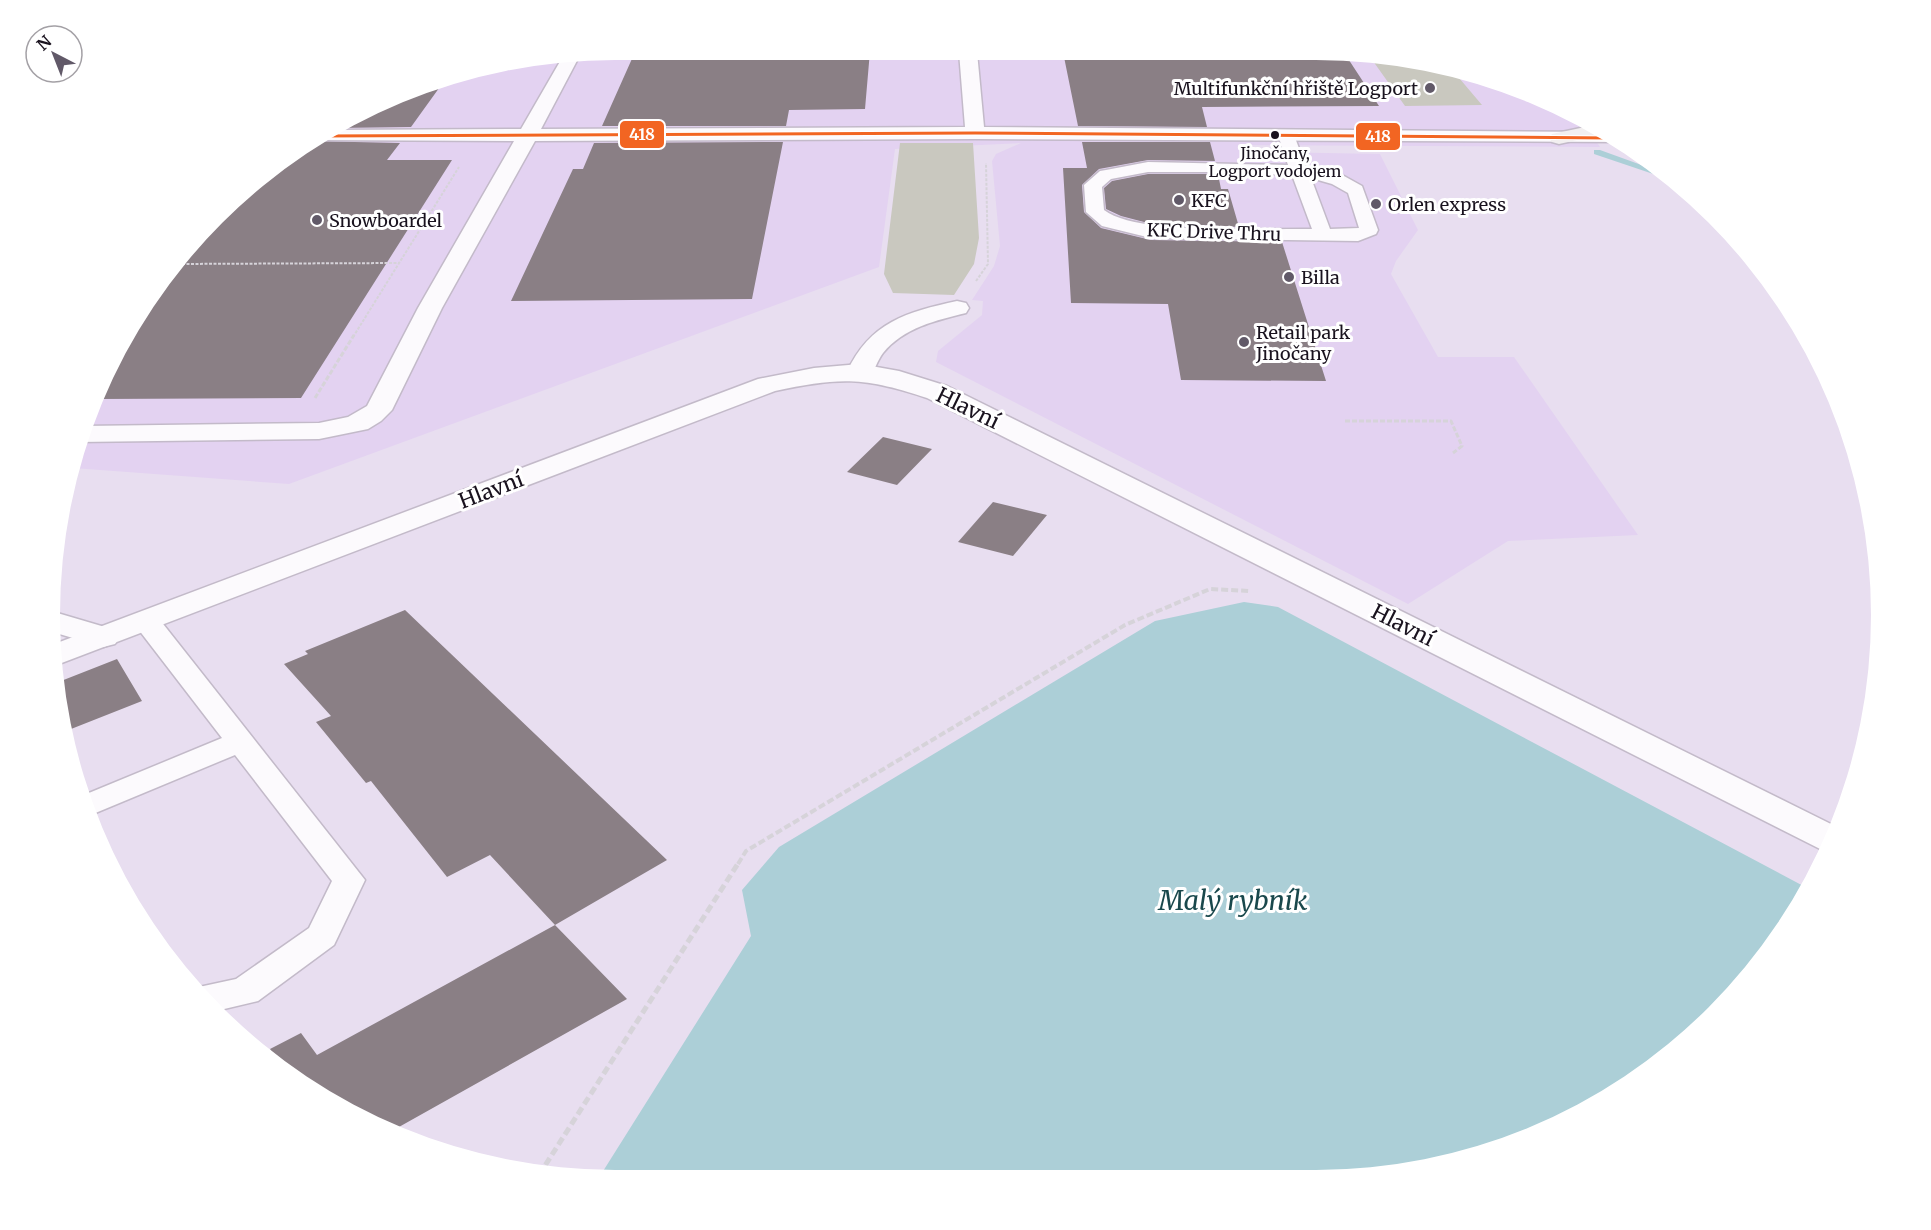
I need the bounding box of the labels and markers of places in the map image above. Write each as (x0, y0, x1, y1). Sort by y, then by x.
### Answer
place label: Multifunkční hřiště Logport (1174, 77, 1418, 100)
marker: Multifunkční hřiště Logport (1423, 81, 1437, 95)
marker: Jinočany, Logport vodojem (1269, 129, 1281, 141)
place label: Jinočany, Logport vodojem (1209, 143, 1342, 181)
place label: KFC (1191, 189, 1227, 212)
marker: KFC (1172, 193, 1186, 207)
place label: Orlen express (1388, 193, 1506, 216)
marker: Orlen express (1369, 197, 1383, 211)
place label: Snowboardel (329, 209, 443, 232)
marker: Snowboardel (310, 213, 324, 227)
place label: Billa (1301, 266, 1340, 289)
marker: Billa (1282, 270, 1296, 284)
place label: Retail park Jinočany (1255, 321, 1351, 365)
marker: Retail park Jinočany (1237, 335, 1251, 349)

